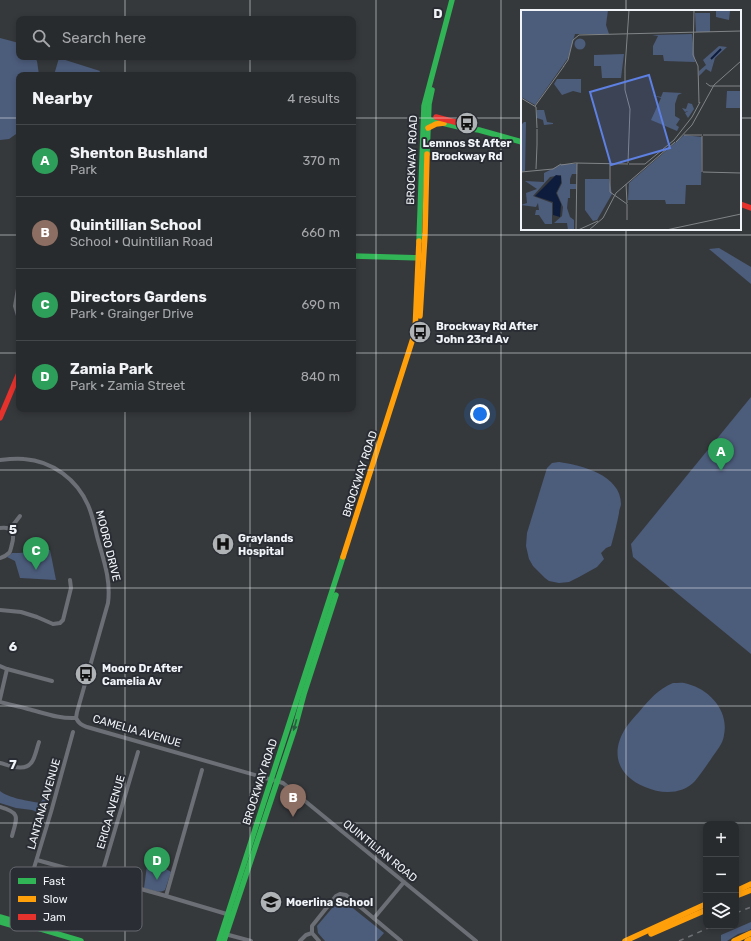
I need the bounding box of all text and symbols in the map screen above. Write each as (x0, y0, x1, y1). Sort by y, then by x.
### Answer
text: D (433, 6, 443, 21)
inset map (521, 10, 741, 230)
search box (16, 16, 356, 60)
icon: search (30, 27, 52, 49)
text: Search here (62, 29, 146, 47)
text: Nearby (32, 88, 93, 108)
text: 4 results (287, 91, 340, 106)
bus stop icon: Lemnos St After Brockway Rd (454, 110, 480, 136)
street label: BROCKWAY ROAD (404, 115, 420, 205)
place label: Lemnos St After Brockway Rd (422, 137, 512, 163)
text: Shenton Bushland (70, 144, 208, 162)
text: A (40, 153, 50, 168)
text: 370 m (303, 153, 340, 168)
text: Park (70, 162, 97, 177)
text: Quintillian School (70, 216, 201, 234)
text: B (40, 225, 50, 240)
text: 660 m (301, 225, 340, 240)
text: School · Quintilian Road (70, 234, 213, 249)
text: Directors Gardens (70, 288, 207, 306)
text: C (40, 297, 50, 312)
text: 690 m (301, 297, 340, 312)
text: Park · Grainger Drive (70, 306, 194, 321)
bus stop icon: Brockway Rd After John 23rd Av (407, 319, 433, 345)
place label: Brockway Rd After John 23rd Av (436, 320, 538, 346)
text: Zamia Park (70, 360, 153, 378)
text: D (40, 369, 50, 384)
text: 840 m (301, 369, 340, 384)
text: Park · Zamia Street (70, 378, 185, 393)
your location (470, 404, 490, 424)
street label: BROCKWAY ROAD (340, 429, 380, 519)
pin: A (708, 438, 734, 471)
street label: MOORO DRIVE (93, 509, 123, 583)
text: 5 (9, 522, 17, 537)
hospital icon: Graylands Hospital (210, 531, 236, 557)
place label: Graylands Hospital (238, 532, 293, 558)
pin: C (23, 537, 49, 570)
text: 6 (9, 639, 18, 654)
bus stop icon: Mooro Dr After Camelia Av (73, 661, 99, 687)
place label: Mooro Dr After Camelia Av (102, 662, 182, 688)
street label: CAMELIA AVENUE (91, 712, 183, 750)
one-way arrow (292, 719, 298, 731)
street label: BROCKWAY ROAD (240, 737, 280, 827)
text: 7 (9, 757, 17, 772)
street label: LANTANA AVENUE (25, 757, 63, 851)
street label: ERICA AVENUE (94, 773, 128, 850)
pin: B (280, 784, 306, 817)
street label: QUINTILIAN ROAD (340, 817, 420, 885)
map controls (703, 821, 739, 929)
button: + (703, 821, 739, 857)
pin: D (144, 847, 170, 880)
button: − (703, 857, 739, 893)
legend (10, 867, 142, 931)
text: Fast (43, 875, 66, 888)
school or university icon: Moerlina School (258, 889, 284, 915)
text: Slow (43, 893, 68, 906)
button: layers (703, 893, 739, 929)
place label: Moerlina School (286, 896, 373, 909)
text: Jam (43, 911, 66, 924)

